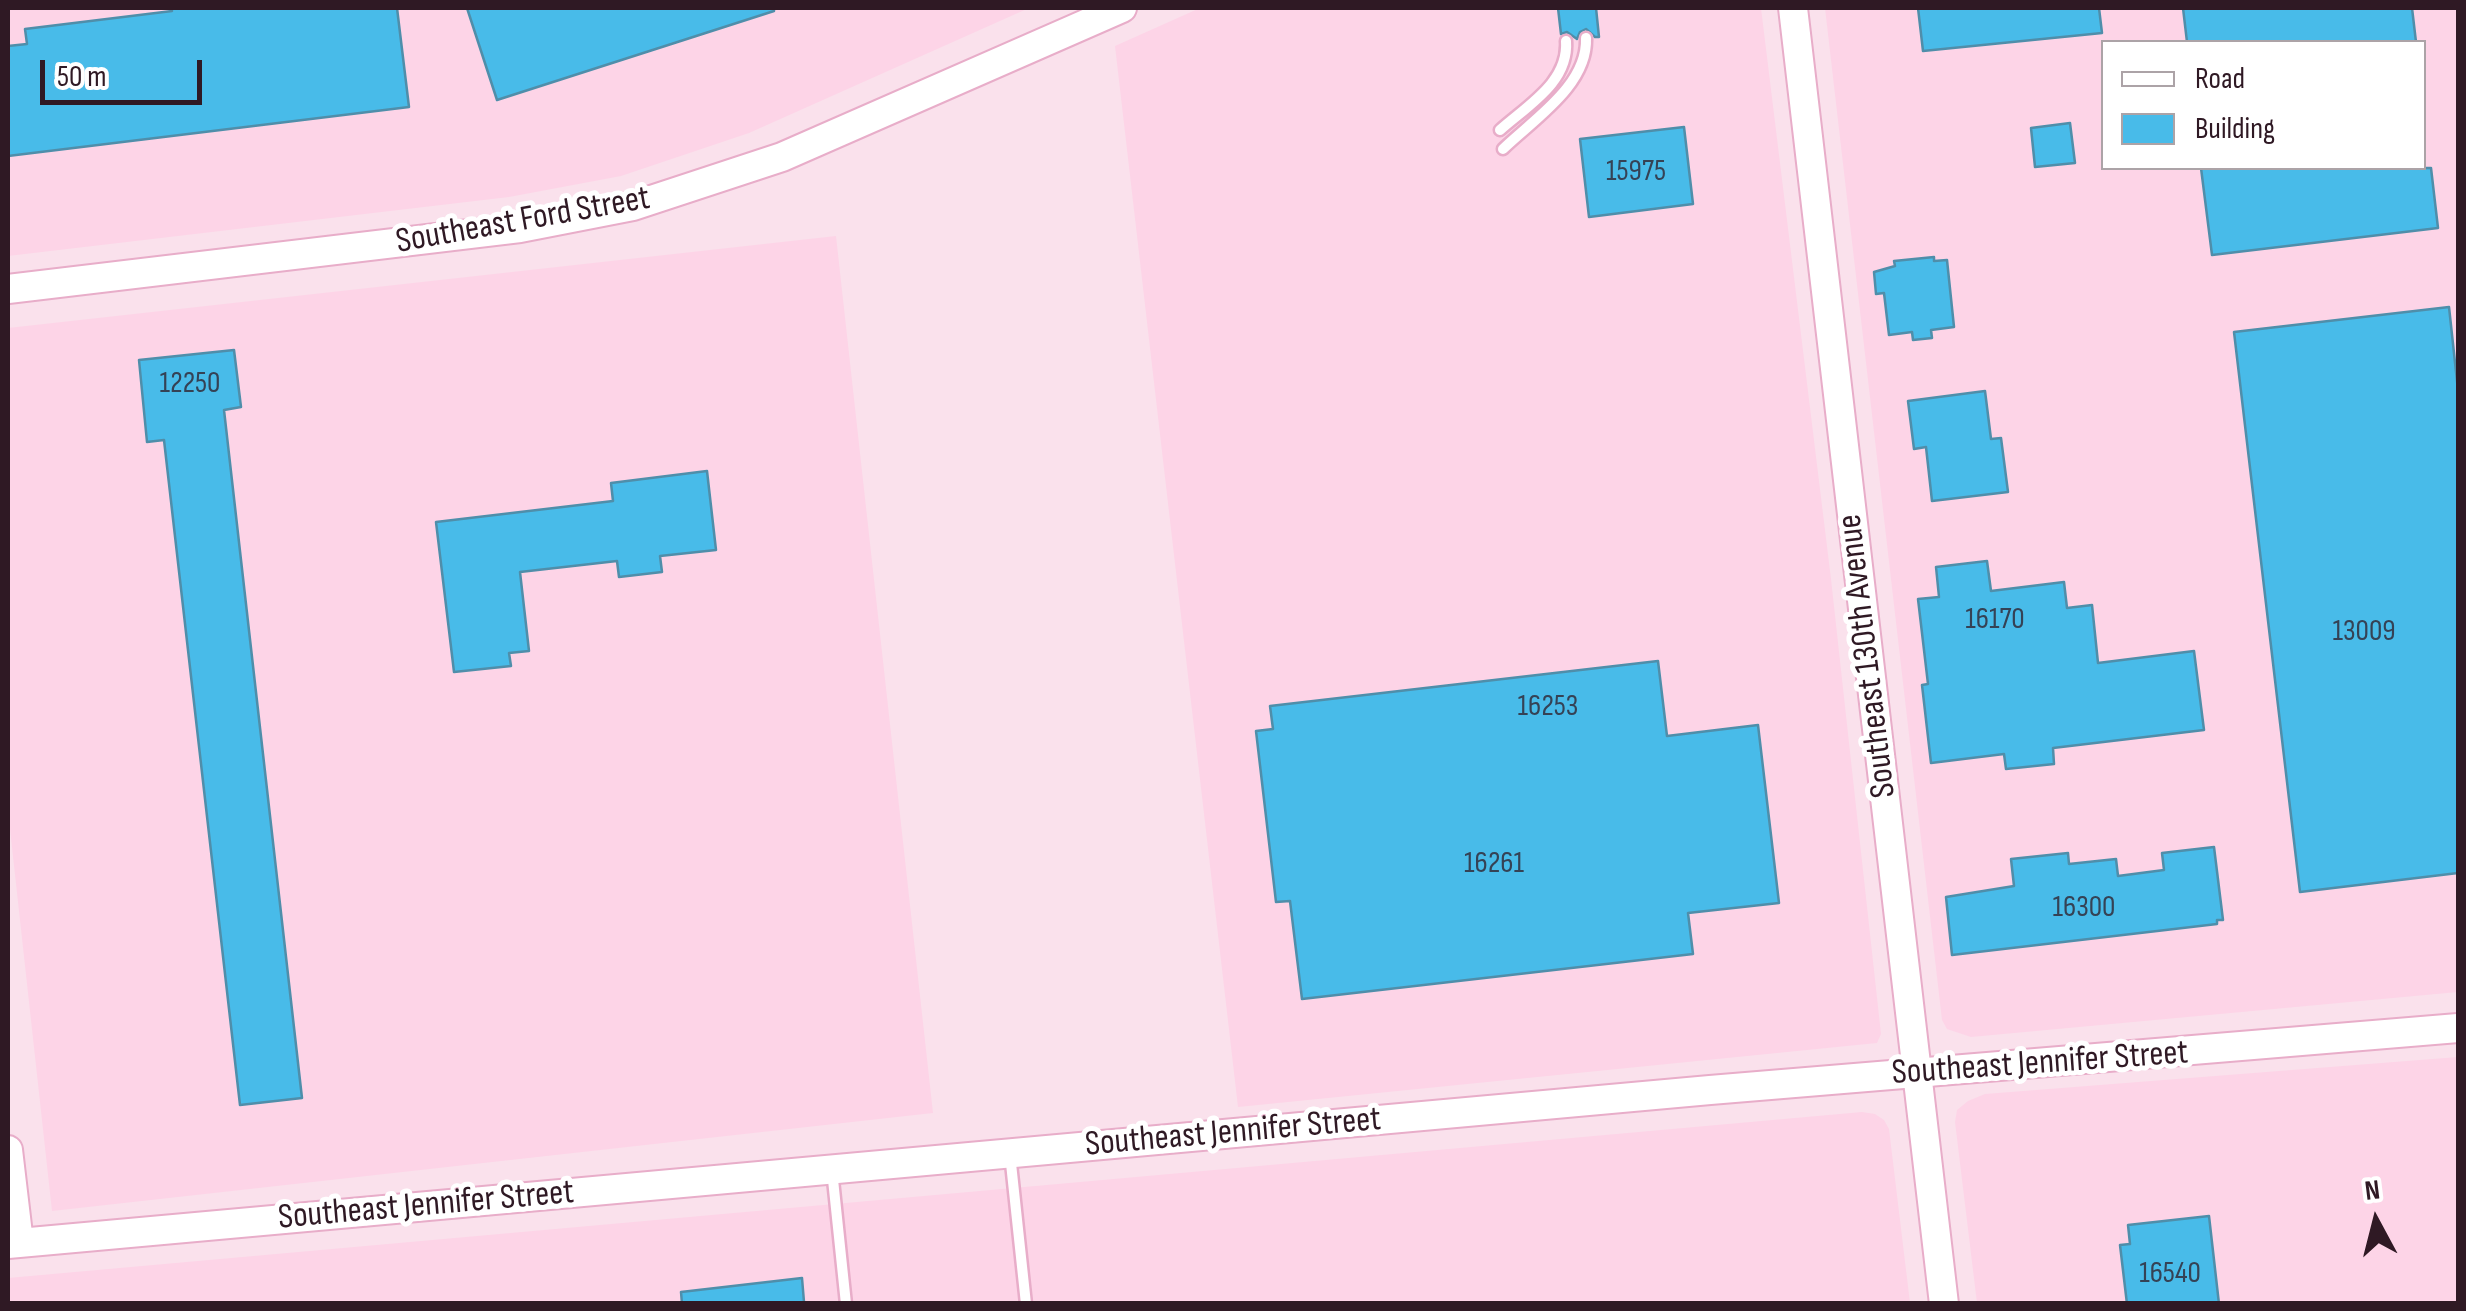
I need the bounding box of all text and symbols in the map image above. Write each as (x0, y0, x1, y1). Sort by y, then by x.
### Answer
scale bar (45, 40, 208, 102)
legend (2101, 40, 2426, 170)
text: 50 m (57, 59, 106, 95)
text: Road (2195, 61, 2245, 97)
text: Building (2195, 111, 2275, 147)
house number: 15975 (1606, 154, 1666, 190)
street label: Southeast Ford Street (393, 178, 653, 264)
house number: 12250 (160, 366, 220, 402)
street label: Southeast 130th Avenue (1830, 512, 1906, 800)
house number: 16170 (1965, 602, 2025, 638)
house number: 13009 (2332, 614, 2396, 650)
house number: 16253 (1518, 689, 1578, 725)
house number: 16261 (1464, 846, 1524, 882)
house number: 16300 (2053, 890, 2115, 926)
street label: Southeast Jennifer Street (1891, 1033, 2189, 1095)
street label: Southeast Jennifer Street (1083, 1099, 1383, 1167)
north arrow (2326, 1171, 2426, 1271)
street label: Southeast Jennifer Street (276, 1172, 576, 1240)
text: N (2363, 1173, 2382, 1208)
house number: 16540 (2139, 1256, 2201, 1292)

